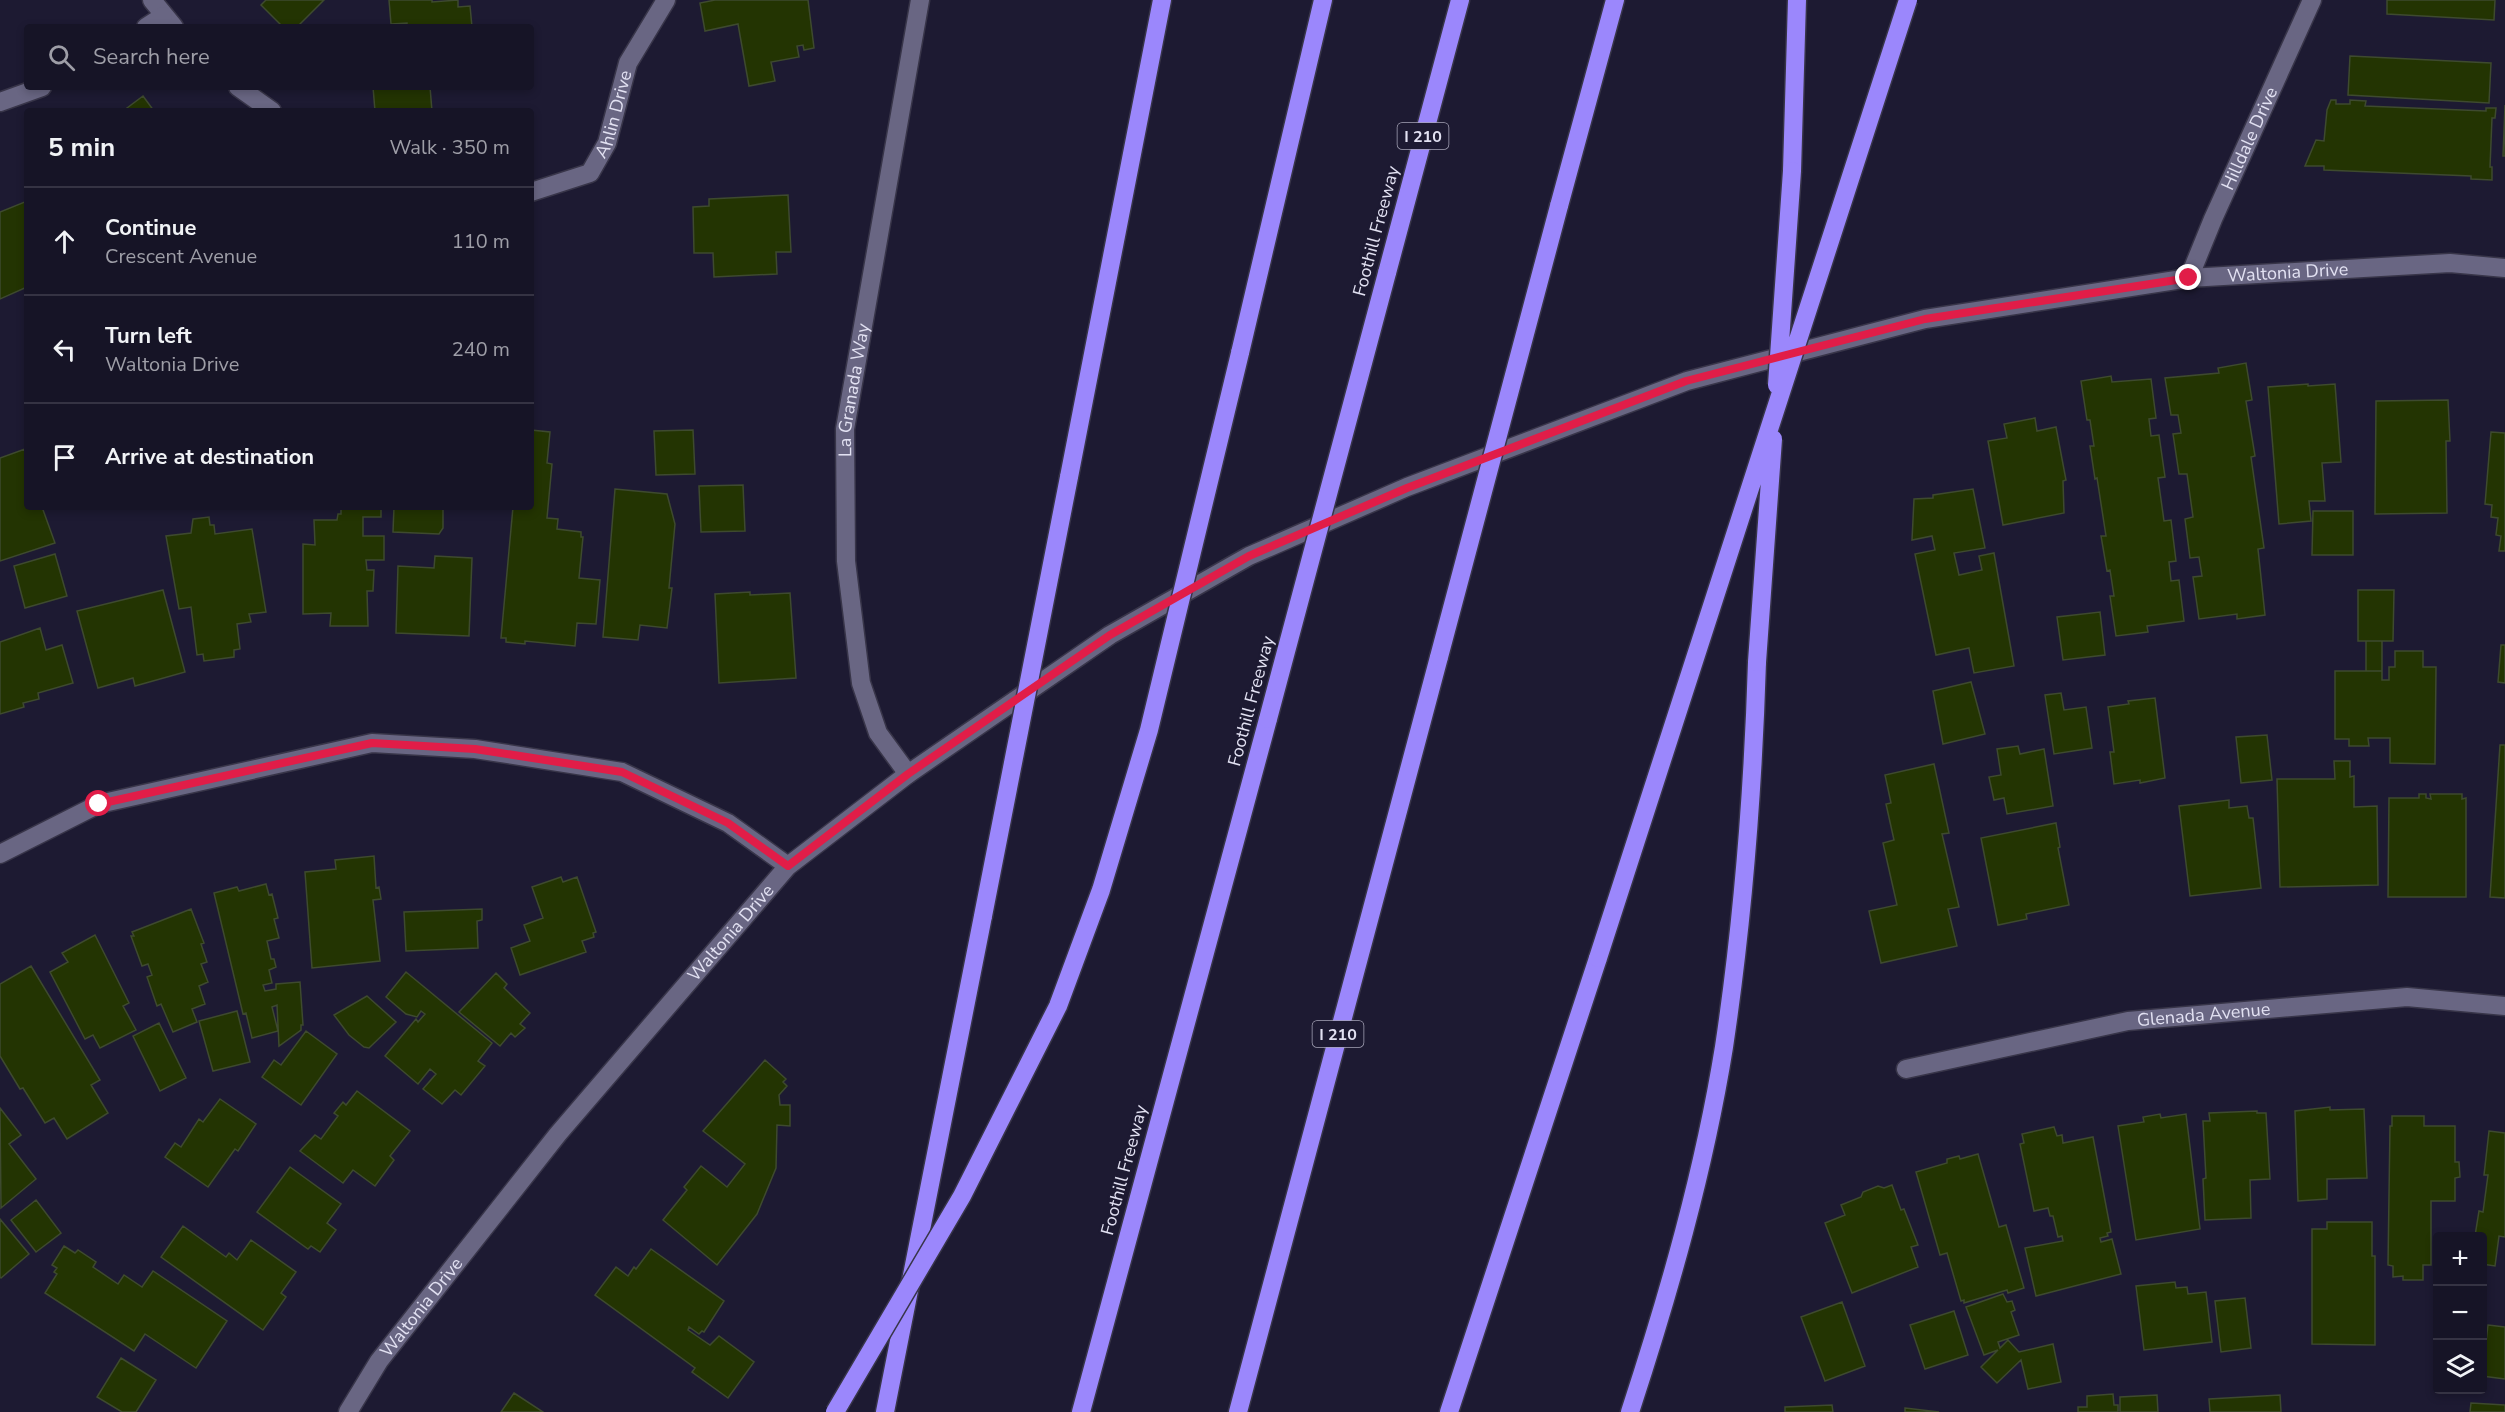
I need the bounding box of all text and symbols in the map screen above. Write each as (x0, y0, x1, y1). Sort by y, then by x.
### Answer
search box (24, 24, 534, 90)
icon: search (45, 41, 78, 74)
text: Search here (93, 42, 210, 72)
street label: Ahlin Drive (589, 68, 638, 163)
street label: Hilldale Drive (2216, 83, 2283, 194)
road number: I 210 (1398, 123, 1448, 149)
text: 5 min (48, 130, 115, 165)
text: Walk · 350 m (390, 134, 510, 161)
street label: Foothill Freeway (1347, 162, 1405, 299)
text: Continue (105, 213, 196, 243)
icon: ahead (48, 225, 81, 258)
text: 110 m (452, 228, 510, 255)
text: Crescent Avenue (105, 243, 257, 270)
street label: Waltonia Drive (2227, 257, 2349, 288)
route end (2175, 264, 2201, 290)
text: Turn left (105, 321, 192, 351)
street label: La Granada Way (832, 321, 875, 457)
icon: left (48, 333, 81, 366)
text: 240 m (452, 336, 510, 363)
text: Waltonia Drive (105, 351, 239, 378)
icon: arrive (48, 441, 81, 474)
text: Arrive at destination (105, 442, 314, 472)
street label: Foothill Freeway (1222, 632, 1280, 769)
route start (85, 790, 111, 816)
street label: Waltonia Drive (682, 879, 779, 986)
street label: Glenada Avenue (2136, 997, 2271, 1032)
road number: I 210 (1312, 1021, 1364, 1047)
street label: Foothill Freeway (1095, 1101, 1153, 1238)
map controls (2433, 1232, 2487, 1394)
button: + (2433, 1232, 2487, 1286)
street label: Waltonia Drive (374, 1252, 468, 1362)
button: − (2433, 1286, 2487, 1340)
button: layers (2433, 1340, 2487, 1394)

